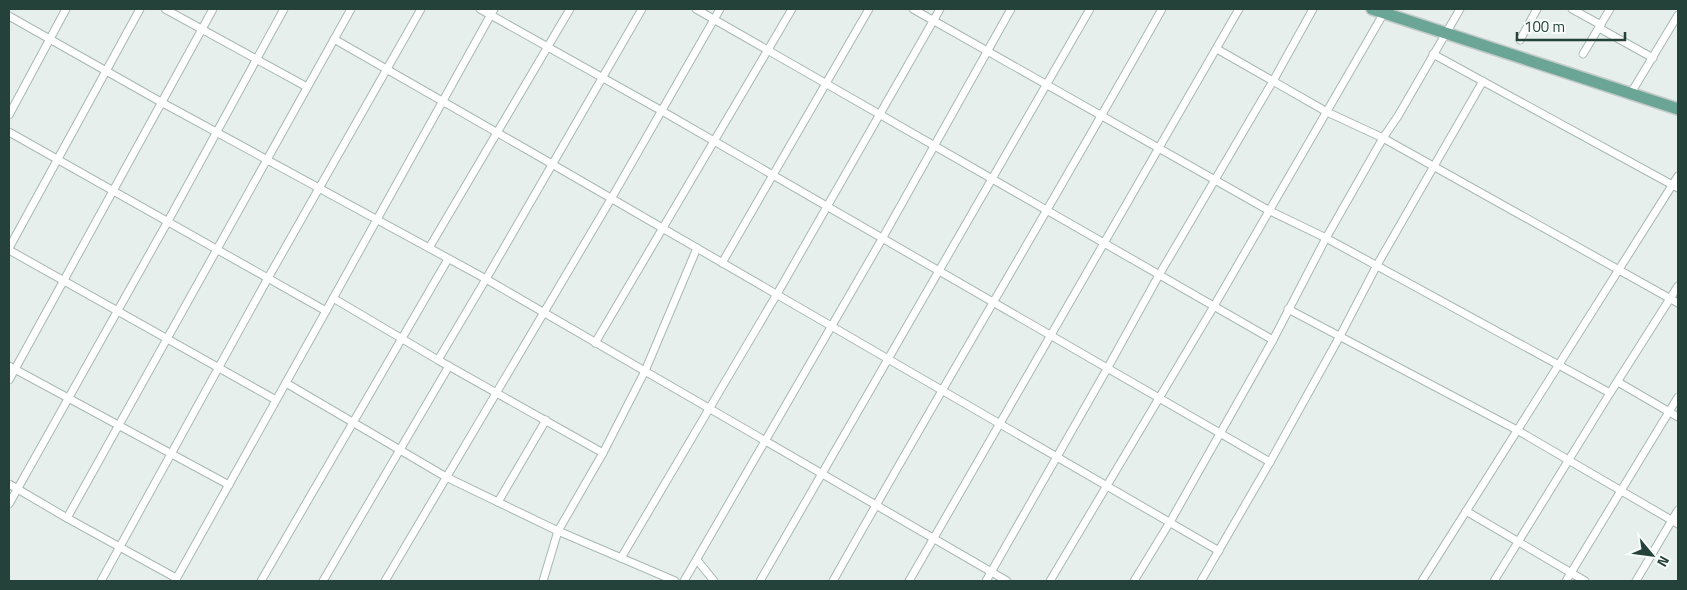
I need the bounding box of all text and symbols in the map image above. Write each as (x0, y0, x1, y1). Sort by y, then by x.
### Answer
scale bar (1517, 10, 1624, 42)
text: 100 m (1524, 15, 1565, 38)
north arrow (1627, 530, 1677, 580)
text: N (1652, 552, 1675, 571)

